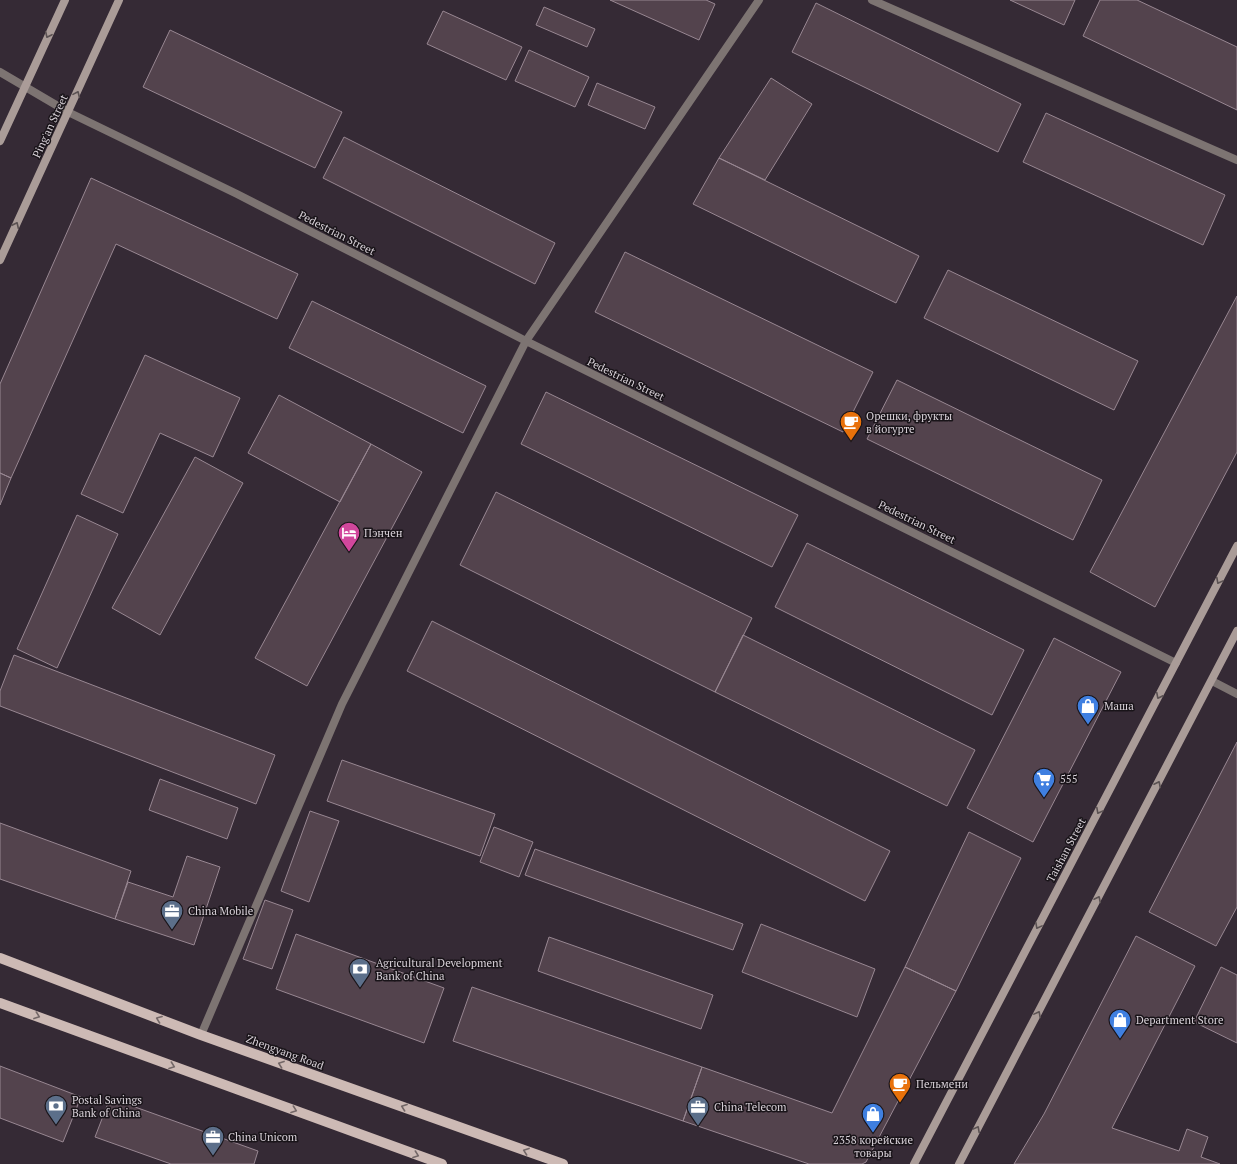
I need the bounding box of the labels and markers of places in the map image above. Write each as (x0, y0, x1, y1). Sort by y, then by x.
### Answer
cafe icon: Орешки, фрукты в йогурте (838, 409, 864, 442)
place label: Орешки, фрукты в йогурте (866, 409, 952, 436)
hotel icon: Пэнчен (336, 520, 362, 553)
place label: Пэнчен (364, 526, 403, 540)
shop icon: Маша (1075, 693, 1101, 726)
place label: Маша (1104, 699, 1134, 713)
supermarket icon: 555 (1031, 766, 1057, 799)
place label: 555 (1060, 772, 1078, 786)
office icon: China Mobile (159, 898, 185, 931)
place label: China Mobile (188, 904, 254, 918)
bank icon: Agricultural Development Bank of China (347, 956, 373, 989)
place label: Agricultural Development Bank of China (376, 956, 503, 983)
shop icon: Department Store (1107, 1007, 1133, 1040)
place label: Department Store (1136, 1013, 1224, 1027)
cafe icon: Пельмени (887, 1071, 913, 1104)
place label: Пельмени (916, 1077, 968, 1091)
bank icon: Postal Savings Bank of China (43, 1093, 69, 1126)
place label: Postal Savings Bank of China (72, 1093, 142, 1120)
office icon: China Telecom (685, 1094, 711, 1127)
place label: China Telecom (714, 1100, 787, 1114)
shop icon: 2358 корейские товары (860, 1101, 886, 1134)
office icon: China Unicom (200, 1124, 226, 1157)
place label: China Unicom (228, 1130, 298, 1144)
place label: 2358 корейские товары (833, 1133, 913, 1160)

